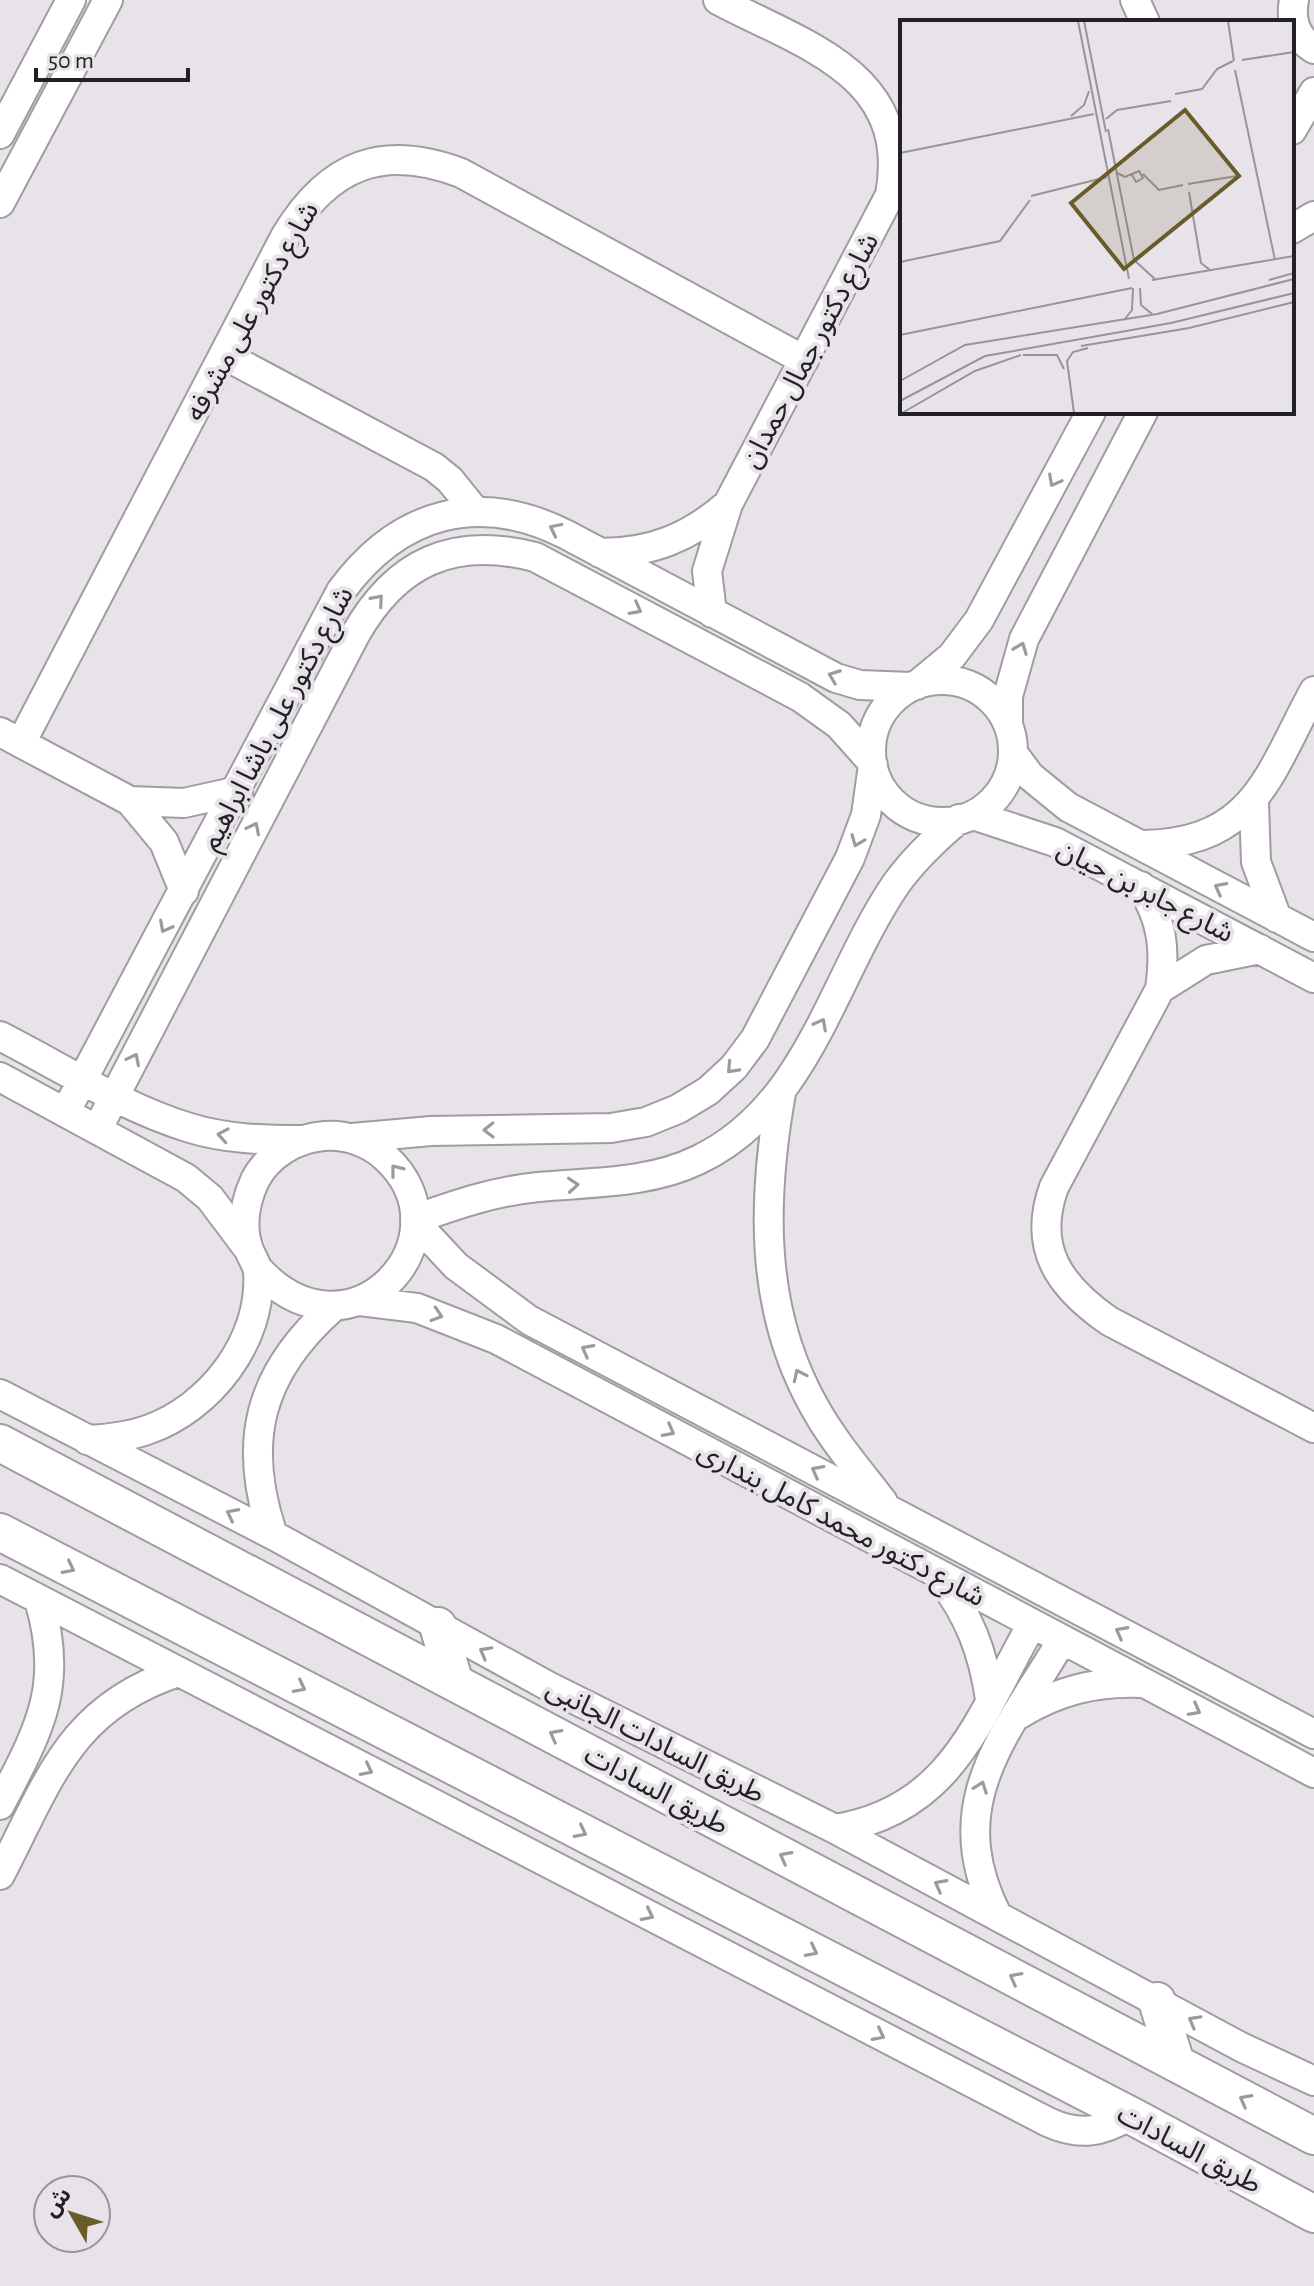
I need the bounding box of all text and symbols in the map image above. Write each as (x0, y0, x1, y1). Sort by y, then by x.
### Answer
inset map (900, 20, 1294, 414)
scale bar (36, 32, 188, 82)
text: 50 m (48, 49, 94, 73)
street label: شارع دكتور على مشرفه (181, 198, 329, 428)
street label: شارع دكتور جمال حمدان (737, 229, 889, 475)
one-way arrow (1049, 473, 1064, 487)
one-way arrow (548, 523, 563, 539)
street label: شارع دكتور على باشا ابراهيم (196, 582, 364, 858)
one-way arrow (368, 595, 383, 609)
one-way arrow (628, 600, 642, 615)
one-way arrow (1011, 642, 1028, 656)
one-way arrow (828, 669, 842, 686)
one-way arrow (245, 822, 260, 837)
one-way arrow (850, 833, 867, 847)
street label: شارع جابر بن حيان (1050, 835, 1238, 953)
one-way arrow (1214, 882, 1229, 897)
one-way arrow (159, 918, 175, 932)
one-way arrow (812, 1018, 827, 1033)
one-way arrow (125, 1053, 140, 1067)
one-way arrow (726, 1059, 741, 1073)
one-way arrow (482, 1122, 495, 1139)
one-way arrow (217, 1127, 230, 1144)
one-way arrow (391, 1164, 405, 1179)
one-way arrow (566, 1177, 579, 1194)
one-way arrow (429, 1305, 443, 1321)
one-way arrow (581, 1345, 595, 1360)
one-way arrow (793, 1369, 809, 1383)
one-way arrow (660, 1421, 675, 1436)
street label: شارع دكتور محمد كامل بندارى (691, 1437, 989, 1617)
one-way arrow (811, 1466, 825, 1481)
one-way arrow (225, 1509, 240, 1524)
one-way arrow (61, 1558, 76, 1573)
one-way arrow (1116, 1626, 1130, 1642)
one-way arrow (479, 1646, 493, 1661)
street label: طريق السادات الجانبى (541, 1670, 771, 1810)
one-way arrow (292, 1677, 307, 1692)
one-way arrow (1187, 1701, 1202, 1716)
one-way arrow (549, 1730, 564, 1745)
street label: طريق السادات (579, 1737, 735, 1841)
one-way arrow (359, 1761, 374, 1776)
one-way arrow (972, 1781, 988, 1795)
one-way arrow (573, 1822, 588, 1837)
one-way arrow (779, 1851, 794, 1866)
one-way arrow (934, 1880, 949, 1895)
one-way arrow (640, 1906, 654, 1921)
one-way arrow (804, 1941, 819, 1957)
one-way arrow (1009, 1973, 1023, 1988)
one-way arrow (1189, 2015, 1203, 2031)
one-way arrow (870, 2025, 885, 2040)
one-way arrow (1238, 2094, 1253, 2109)
street label: طريق السادات (1112, 2100, 1266, 2201)
north arrow (32, 2174, 112, 2254)
text: ش (39, 2183, 76, 2221)

